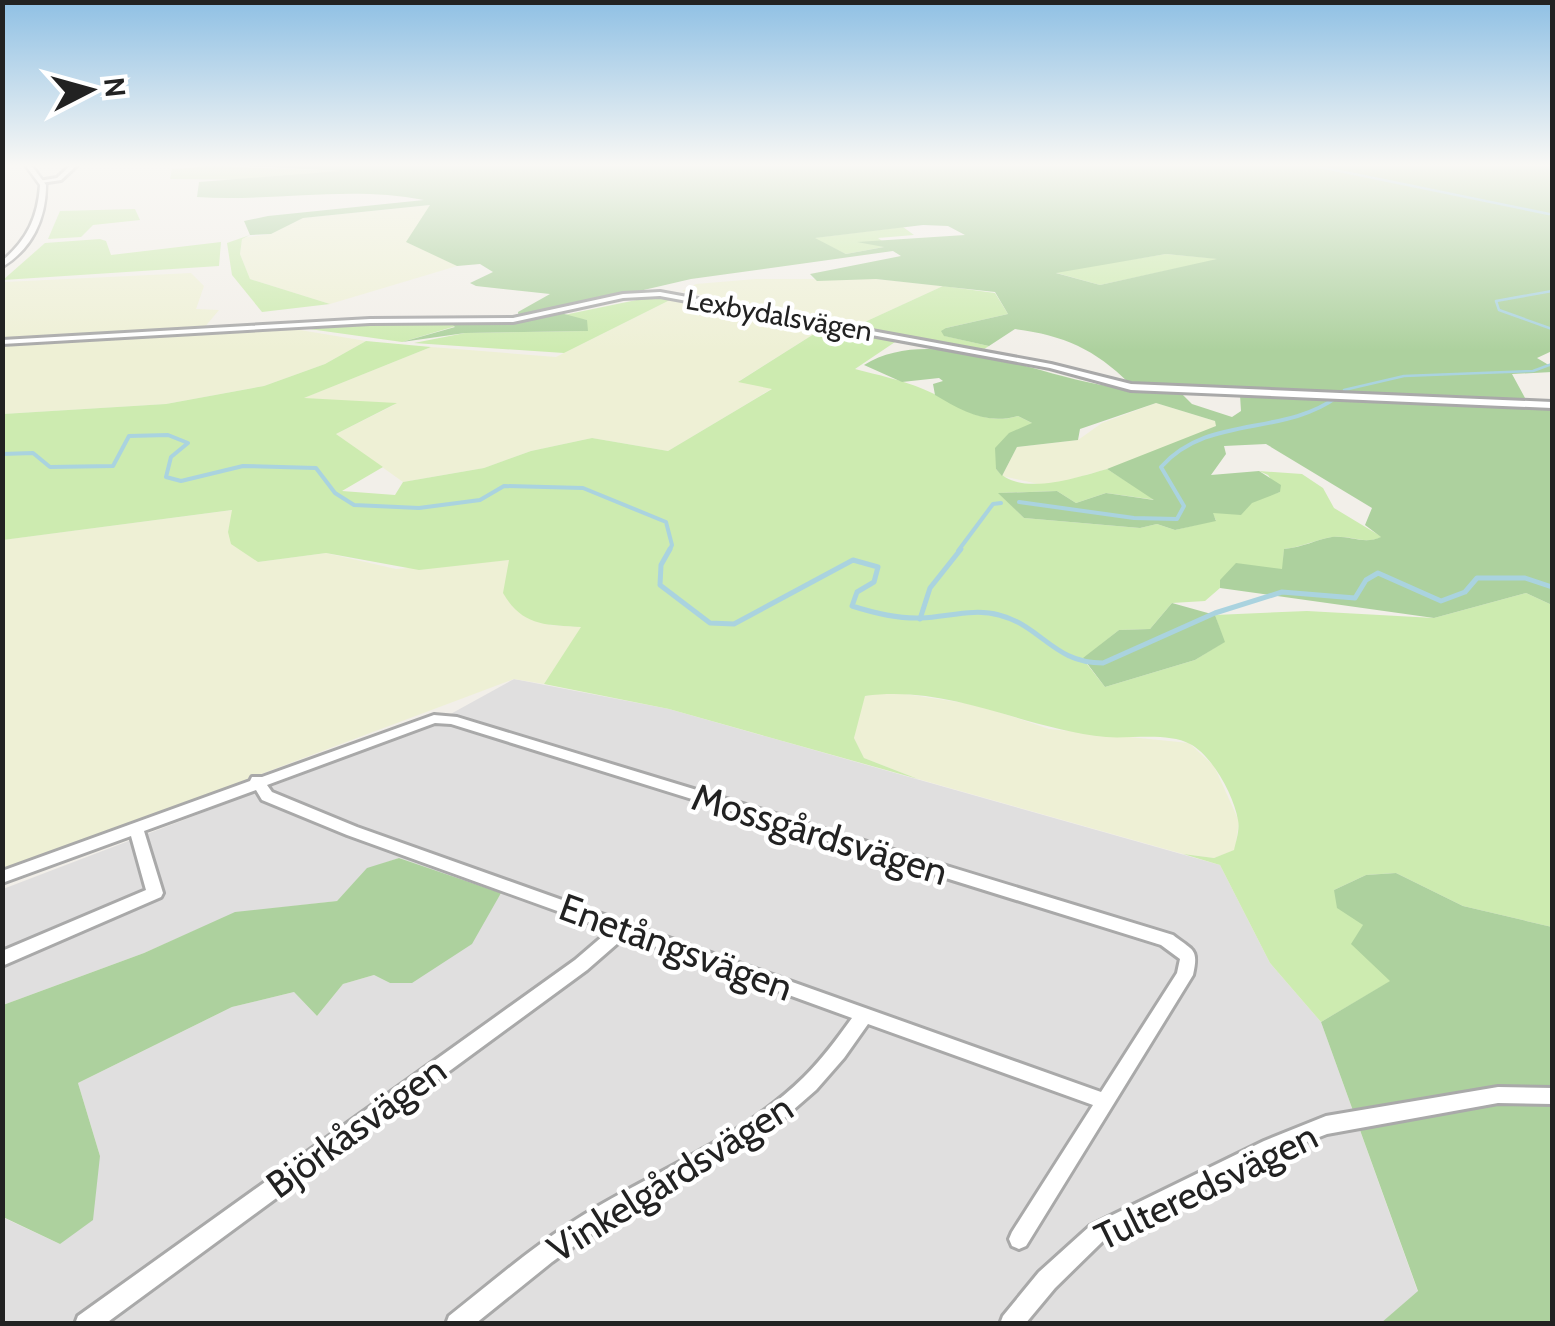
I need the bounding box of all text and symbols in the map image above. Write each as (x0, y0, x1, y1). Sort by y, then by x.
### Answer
north arrow (40, 40, 140, 140)
text: N (97, 76, 133, 99)
street label: Lexbydalsvägen (683, 282, 875, 348)
street label: Mossgårdsvägen (687, 773, 953, 895)
street label: Enetångsvägen (553, 883, 799, 1011)
street label: Björkåsvägen (257, 1046, 455, 1208)
street label: Vinkelgårdsvägen (539, 1084, 801, 1272)
street label: Tulteredsvägen (1087, 1112, 1325, 1260)

